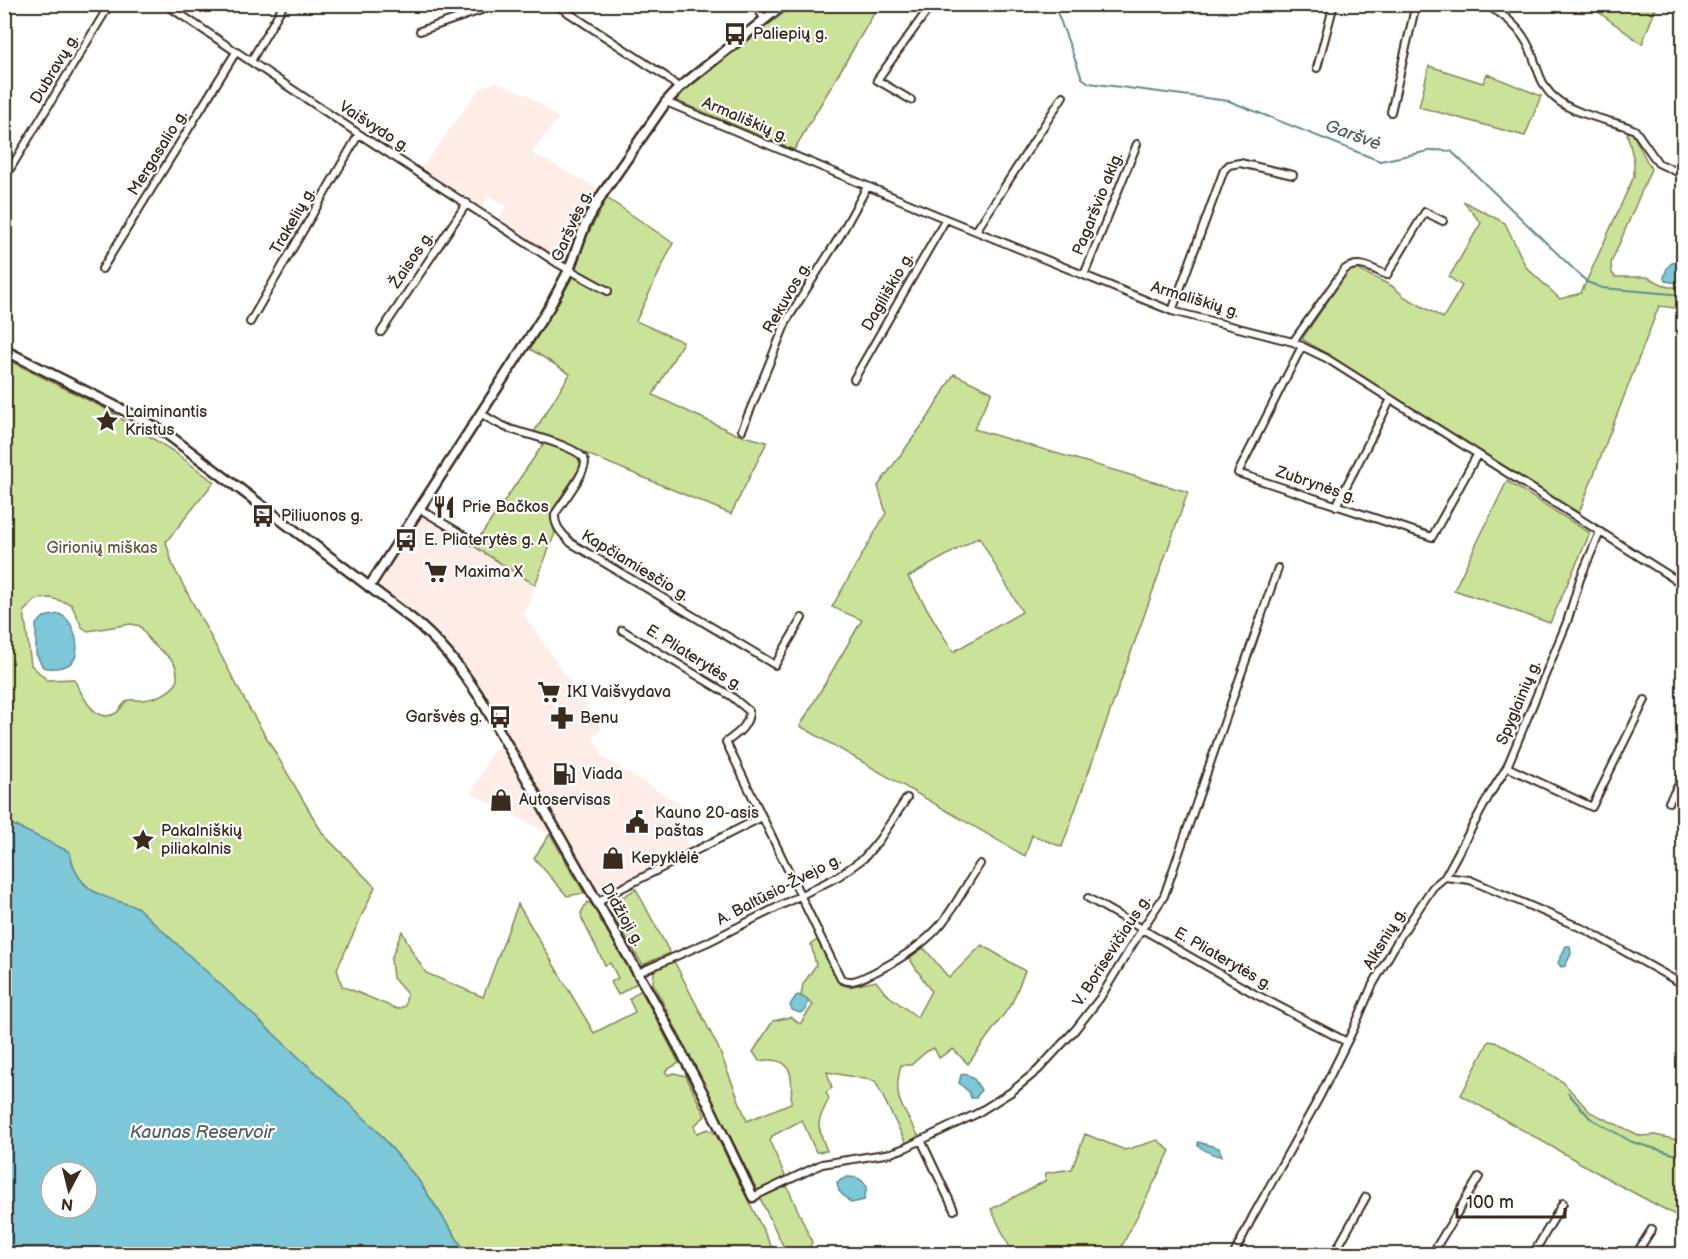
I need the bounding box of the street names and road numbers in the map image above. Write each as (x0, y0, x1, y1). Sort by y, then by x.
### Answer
street label: Dubravų g. (27, 31, 83, 107)
street label: Armališkių g. (699, 93, 791, 147)
street label: Vaišvydo g. (335, 97, 413, 157)
street label: Mergasalio g. (124, 107, 192, 199)
street label: Pagaršvio aklg. (1069, 150, 1127, 258)
street label: Trakelių g. (266, 184, 320, 258)
street label: Garšvės g. (548, 187, 596, 265)
street label: Žaisos g. (384, 227, 438, 293)
street label: Dagiliškio g. (858, 250, 918, 334)
street label: Rekuvos g. (759, 259, 815, 337)
street label: Armališkių g. (1148, 278, 1242, 322)
street label: Zubrynės g. (1273, 462, 1359, 508)
street label: Kapčiamiesčio g. (578, 526, 692, 606)
street label: E. Pliaterytės g. (642, 621, 746, 695)
street label: Spyglainių g. (1493, 658, 1545, 748)
street label: A. Baltūsio-Žvejo g. (713, 849, 844, 930)
street label: Didžioji g. (596, 880, 648, 950)
street label: V. Borisevičiaus g. (1069, 892, 1155, 1010)
street label: Alksnių g. (1359, 905, 1411, 973)
street label: E. Pliaterytės g. (1171, 923, 1275, 995)

